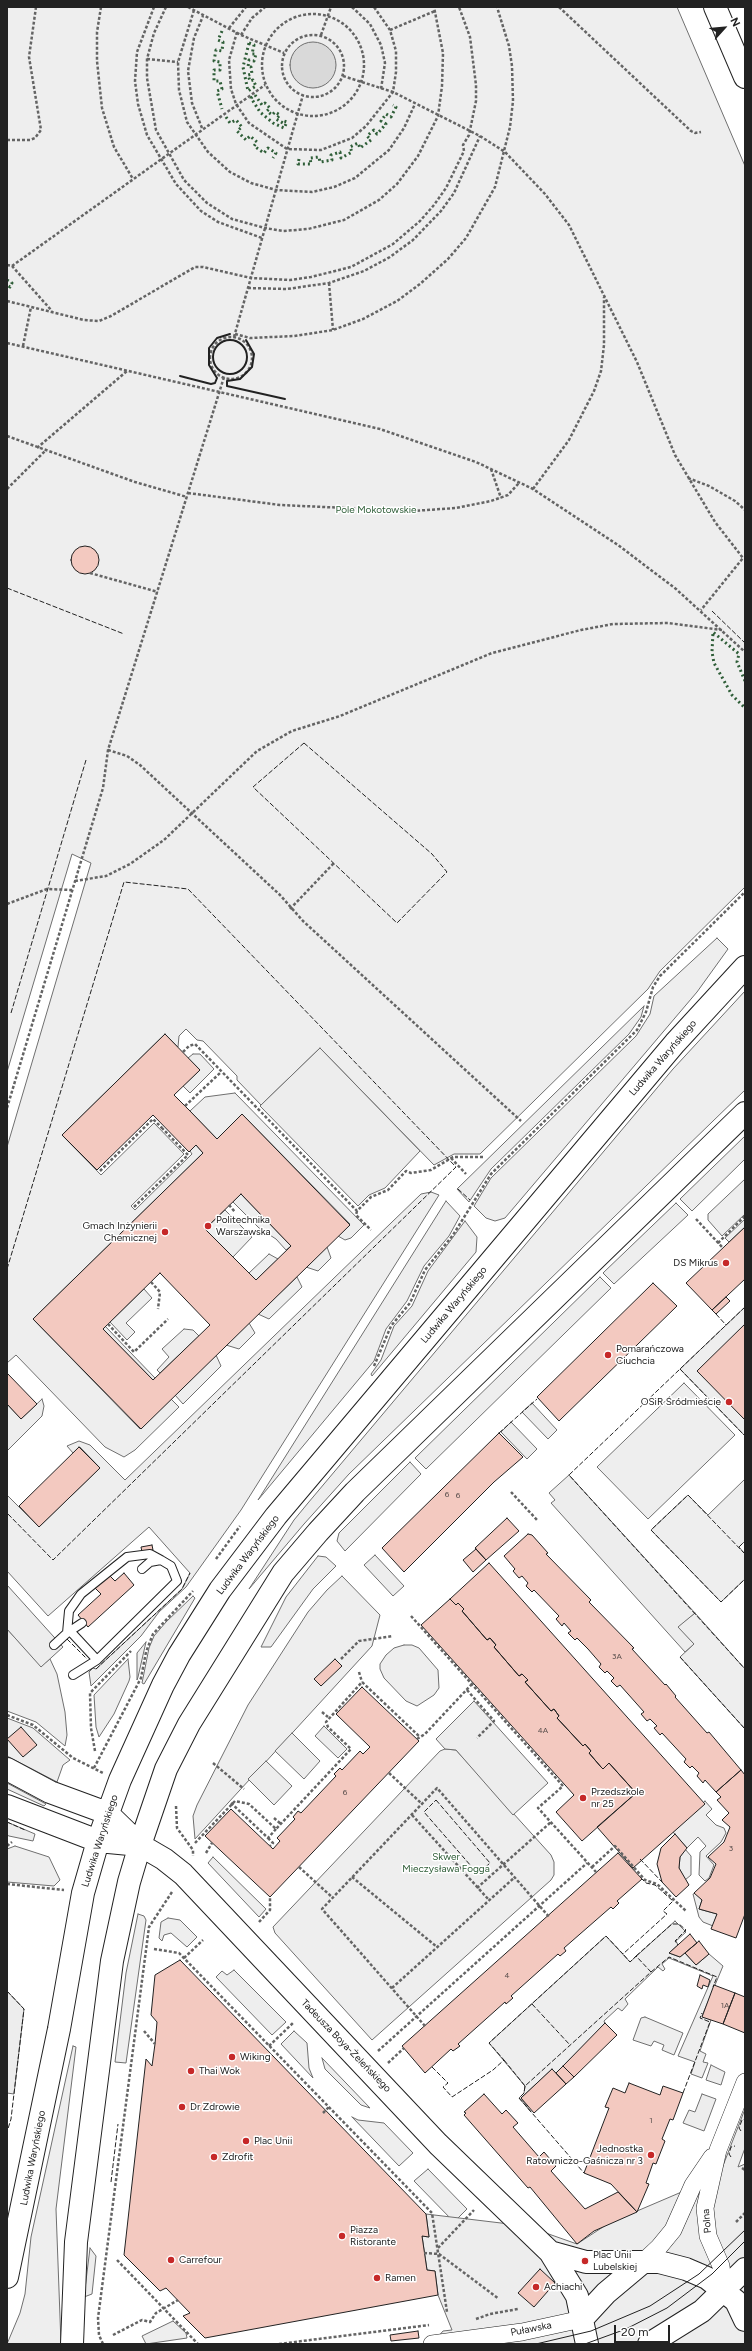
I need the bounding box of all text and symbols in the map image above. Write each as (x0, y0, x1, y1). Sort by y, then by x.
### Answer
north arrow (704, 8, 744, 48)
text: N (727, 16, 743, 29)
park label: Pole Mokotowskie (336, 504, 416, 516)
street label: Ludwika Waryńskiego (627, 1018, 699, 1098)
place label: Politechnika Warszawska (216, 1214, 271, 1238)
place label: Gmach Inżynierii Chemicznej (82, 1220, 157, 1244)
marker: Politechnika Warszawska (203, 1221, 213, 1231)
marker: Gmach Inżynierii Chemicznej (160, 1227, 170, 1237)
place label: DS Mikrus (673, 1257, 718, 1269)
marker: DS Mikrus (721, 1258, 731, 1268)
street label: Ludwika Waryńskiego (418, 1264, 490, 1346)
place label: Pomarańczowa Ciuchcia (616, 1343, 684, 1366)
marker: Pomarańczowa Ciuchcia (603, 1350, 613, 1360)
place label: OSiR Śródmieście (641, 1396, 721, 1408)
marker: OSiR Śródmieście (724, 1397, 734, 1407)
house number: 6 (445, 1490, 449, 1500)
house number: 6 (456, 1491, 460, 1501)
street label: Ludwika Waryńskiego (214, 1513, 282, 1597)
house number: 3A (612, 1652, 622, 1662)
house number: 4A (538, 1726, 548, 1736)
place label: Przedszkole nr 25 (591, 1786, 644, 1810)
house number: 6 (343, 1788, 347, 1798)
street label: Ludwika Waryńskiego (79, 1793, 121, 1889)
marker: Przedszkole nr 25 (578, 1793, 588, 1803)
house number: 3 (729, 1844, 733, 1854)
park label: Skwer Mieczysława Fogga (402, 1851, 490, 1874)
house number: 4 (505, 1971, 509, 1981)
street label: Tadeusza Boya-Żeleńskiego (299, 1997, 393, 2095)
house number: 1A (721, 2001, 729, 2011)
place label: Wiking (240, 2051, 271, 2063)
marker: Wiking (227, 2052, 237, 2062)
place label: Thai Wok (199, 2065, 240, 2077)
marker: Thai Wok (186, 2066, 196, 2076)
place label: Dr Zdrowie (190, 2101, 240, 2113)
marker: Dr Zdrowie (177, 2102, 187, 2112)
street label: Ludwika Waryńskiego (18, 2109, 48, 2207)
house number: 1 (649, 2116, 653, 2126)
place label: Plac Unii (254, 2135, 292, 2147)
marker: Plac Unii (241, 2136, 251, 2146)
place label: Jednostka Ratowniczo-Gaśnicza nr 3 (526, 2143, 643, 2166)
marker: Jednostka Ratowniczo-Gaśnicza nr 3 (646, 2150, 656, 2160)
place label: Zdrofit (222, 2151, 253, 2163)
marker: Zdrofit (209, 2152, 219, 2162)
street label: Polna (700, 2208, 714, 2234)
place label: Piazza Ristorante (350, 2224, 396, 2248)
marker: Piazza Ristorante (337, 2231, 347, 2241)
place label: Plac Unii Lubelskiej (593, 2249, 637, 2272)
place label: Carrefour (179, 2254, 222, 2266)
marker: Carrefour (166, 2255, 176, 2265)
marker: Plac Unii Lubelskiej (580, 2256, 590, 2266)
place label: Ramen (385, 2272, 416, 2284)
marker: Ramen (372, 2273, 382, 2283)
place label: Achiachi (544, 2281, 582, 2293)
marker: Achiachi (531, 2282, 541, 2292)
scale bar (616, 2317, 672, 2343)
street label: Puławska (509, 2319, 553, 2339)
text: 20 m (621, 2325, 649, 2339)

